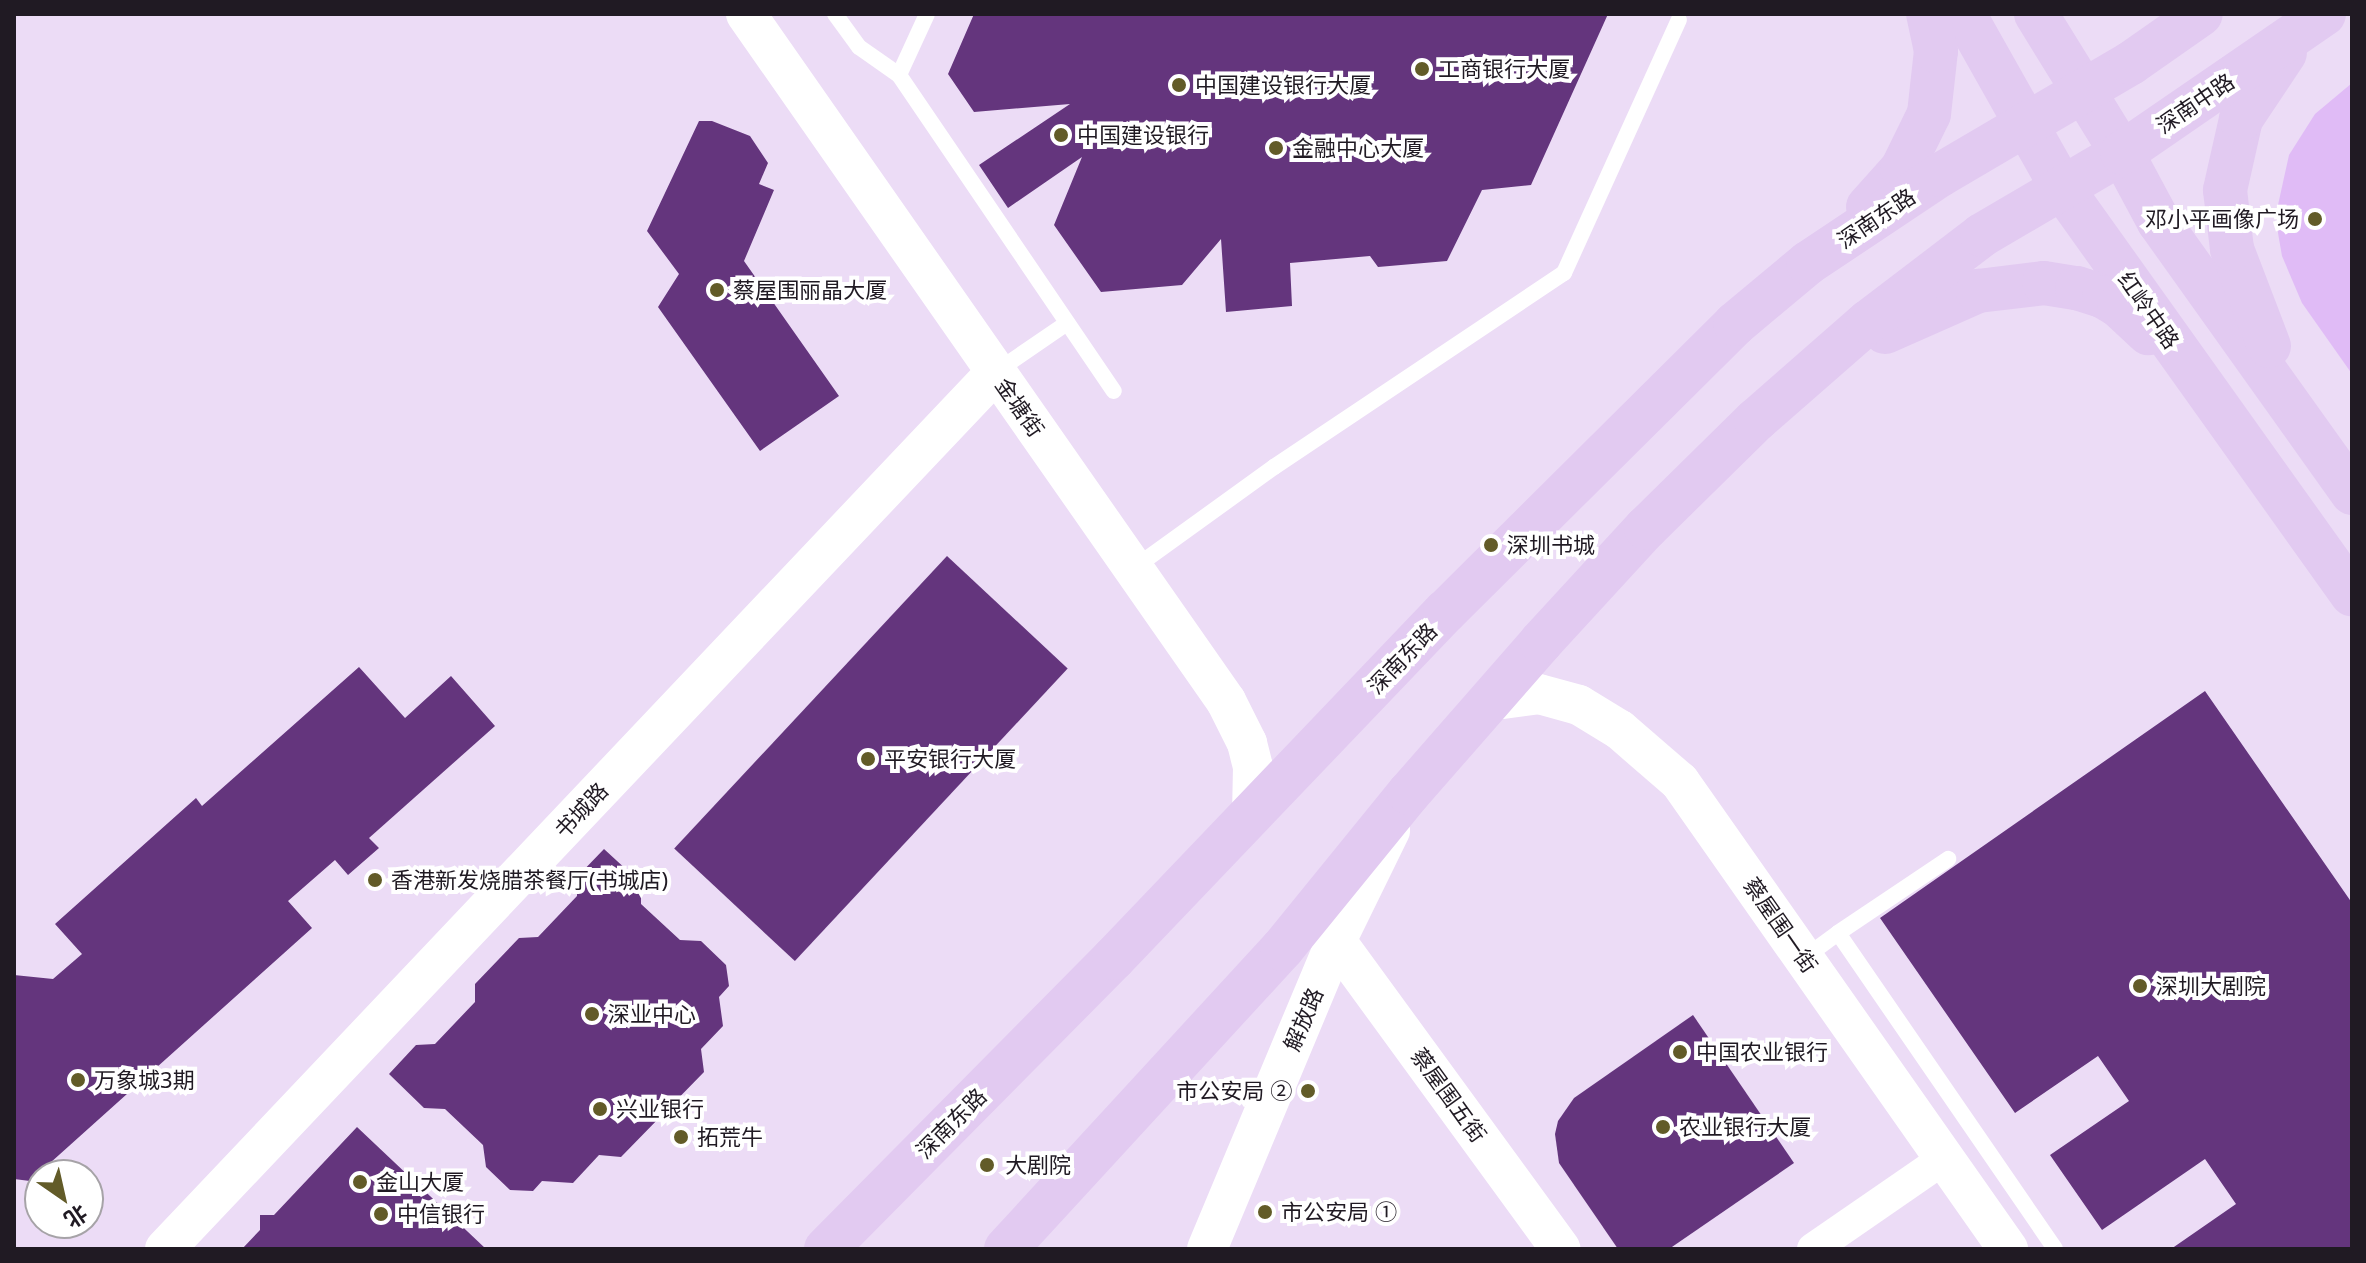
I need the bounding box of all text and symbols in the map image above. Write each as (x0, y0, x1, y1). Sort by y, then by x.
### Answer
place label: 工商银行大厦 (1438, 56, 1570, 82)
marker: 工商银行大厦 (1413, 60, 1431, 78)
street label: 深南中路 (2151, 67, 2239, 139)
place label: 中国建设银行大厦 (1195, 72, 1371, 98)
marker: 中国建设银行大厦 (1170, 76, 1188, 94)
place label: 中国建设银行 (1077, 122, 1209, 148)
marker: 中国建设银行 (1052, 126, 1070, 144)
place label: 金融中心大厦 (1292, 135, 1424, 161)
marker: 金融中心大厦 (1267, 139, 1285, 157)
street label: 深南东路 (1832, 182, 1920, 254)
place label: 邓小平画像广场 (2145, 206, 2299, 232)
marker: 邓小平画像广场 (2306, 210, 2324, 228)
street label: 红岭中路 (2113, 266, 2185, 354)
place label: 蔡屋围丽晶大厦 (733, 277, 887, 303)
marker: 蔡屋围丽晶大厦 (708, 281, 726, 299)
street label: 金塘街 (990, 372, 1050, 442)
place label: 深圳书城 (1507, 532, 1595, 558)
marker: 深圳书城 (1482, 536, 1500, 554)
street label: 深南东路 (1362, 617, 1442, 699)
place label: 平安银行大厦 (884, 746, 1016, 772)
marker: 平安银行大厦 (859, 750, 877, 768)
street label: 书城路 (549, 777, 613, 843)
place label: 香港新发烧腊茶餐厅(书城店) (391, 867, 668, 893)
marker: 香港新发烧腊茶餐厅(书城店) (366, 871, 384, 889)
street label: 蔡屋围一街 (1739, 872, 1823, 978)
place label: 深圳大剧院 (2156, 973, 2266, 999)
marker: 深圳大剧院 (2131, 977, 2149, 995)
street label: 解放路 (1278, 983, 1328, 1055)
place label: 深业中心 (608, 1001, 696, 1027)
marker: 深业中心 (583, 1005, 601, 1023)
place label: 中国农业银行 (1696, 1039, 1828, 1065)
street label: 蔡屋围五街 (1406, 1043, 1492, 1147)
marker: 中国农业银行 (1671, 1043, 1689, 1061)
place label: 万象城3期 (94, 1067, 195, 1093)
marker: 万象城3期 (69, 1071, 87, 1089)
place label: 市公安局 ② (1176, 1078, 1292, 1104)
marker: 市公安局 ② (1299, 1082, 1317, 1100)
street label: 深南东路 (911, 1083, 991, 1163)
place label: 兴业银行 (616, 1096, 704, 1122)
marker: 兴业银行 (591, 1100, 609, 1118)
place label: 农业银行大厦 (1679, 1114, 1811, 1140)
marker: 农业银行大厦 (1654, 1118, 1672, 1136)
place label: 拓荒牛 (697, 1124, 763, 1150)
marker: 拓荒牛 (672, 1128, 690, 1146)
place label: 大剧院 (1005, 1152, 1071, 1178)
marker: 大剧院 (976, 1154, 998, 1176)
north arrow (24, 1159, 104, 1239)
place label: 金山大厦 (376, 1169, 464, 1195)
marker: 金山大厦 (351, 1173, 369, 1191)
text: 北 (59, 1199, 94, 1236)
place label: 市公安局 ① (1281, 1199, 1397, 1225)
place label: 中信银行 (397, 1201, 485, 1227)
marker: 市公安局 ① (1256, 1203, 1274, 1221)
marker: 中信银行 (372, 1205, 390, 1223)

